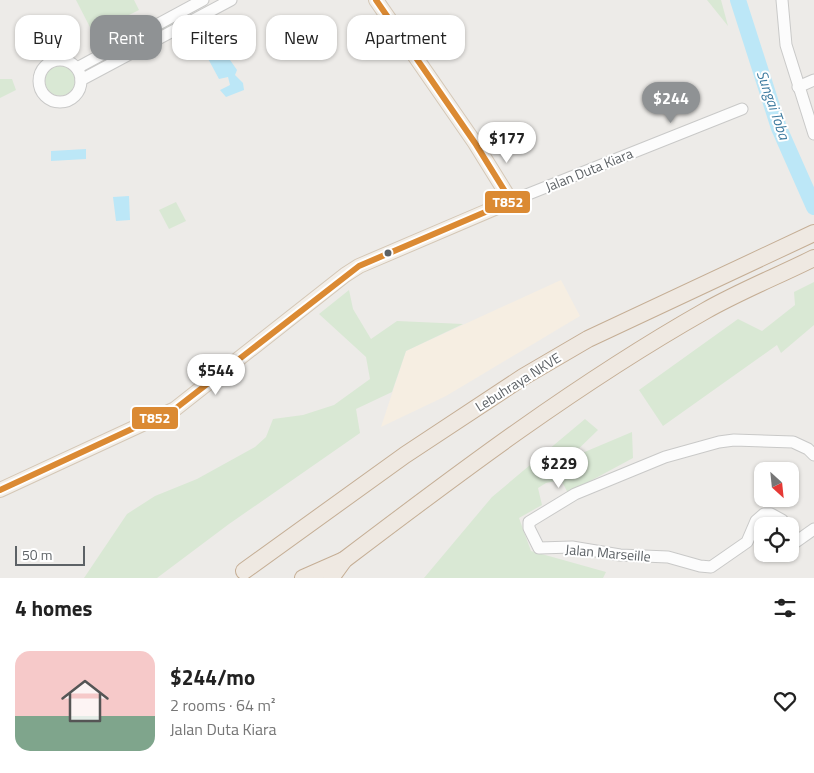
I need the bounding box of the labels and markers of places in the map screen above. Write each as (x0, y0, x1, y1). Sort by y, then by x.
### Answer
pin: $244 (641, 82, 701, 124)
pin: $177 (477, 121, 537, 164)
unlabelled marker (383, 248, 393, 258)
pin: $544 (186, 354, 246, 396)
pin: $229 (529, 446, 589, 489)

